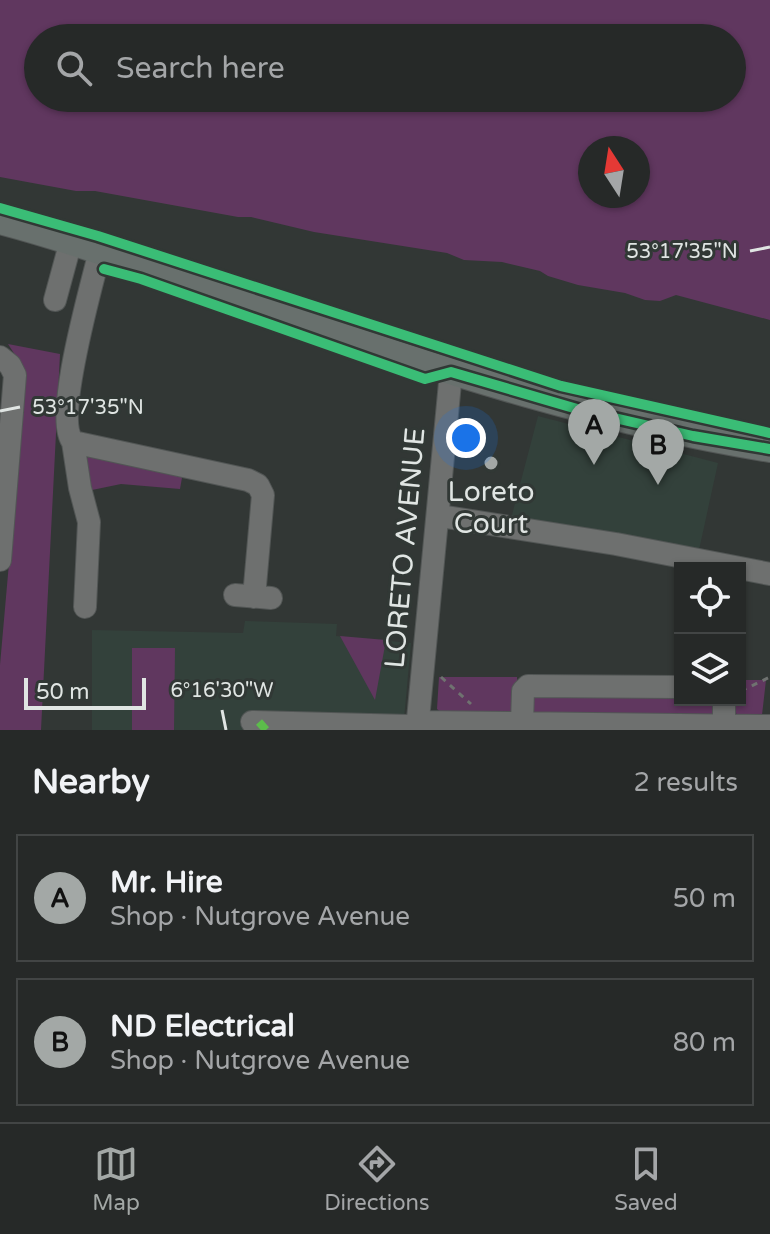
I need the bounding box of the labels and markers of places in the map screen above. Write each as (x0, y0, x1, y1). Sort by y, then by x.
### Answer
pin: A (568, 399, 620, 465)
pin: B (632, 419, 684, 485)
marker: Loreto Court (482, 454, 500, 472)
place label: Loreto Court (448, 475, 534, 541)

